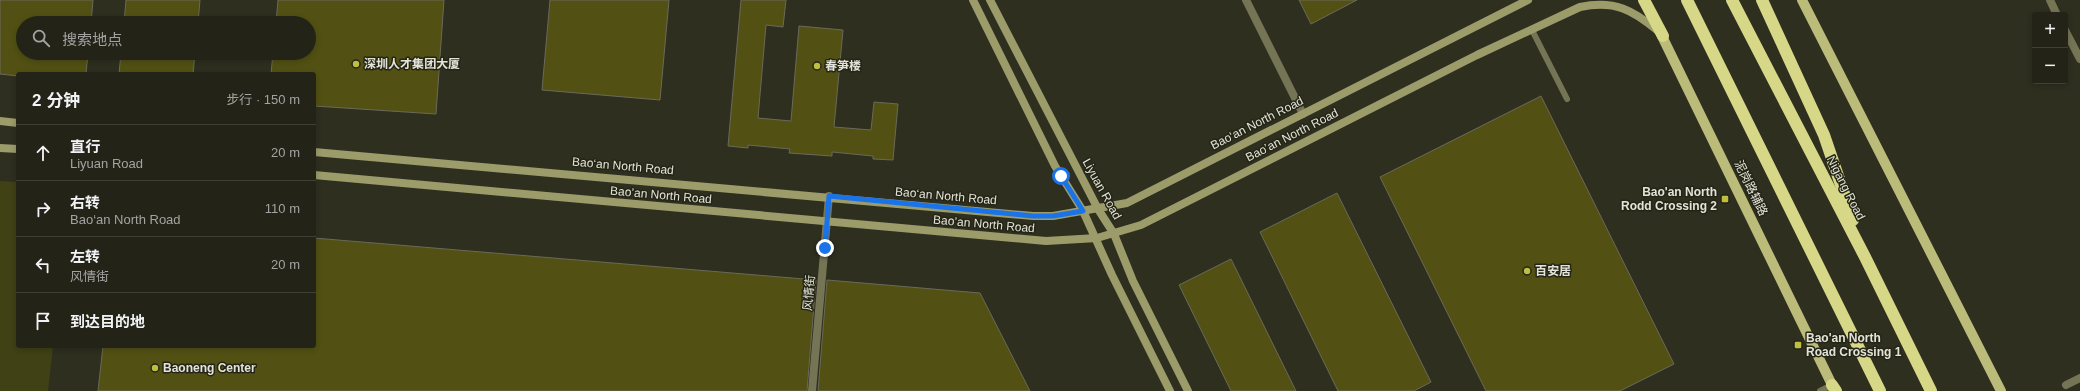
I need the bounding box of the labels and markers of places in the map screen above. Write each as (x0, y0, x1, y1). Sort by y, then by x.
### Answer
place label: 深圳人才集团大厦 (364, 57, 460, 71)
marker: 深圳人才集团大厦 (351, 59, 361, 69)
place label: 春笋楼 (825, 59, 861, 73)
marker: 春笋楼 (812, 61, 822, 71)
place label: Bao'an North Rodd Crossing 2 (1621, 185, 1717, 213)
marker: Bao'an North Rodd Crossing 2 (1720, 194, 1730, 204)
place label: 百安居 (1535, 264, 1571, 278)
marker: 百安居 (1522, 266, 1532, 276)
place label: Bao'an North Road Crossing 1 (1806, 331, 1902, 359)
marker: Bao'an North Road Crossing 1 (1793, 340, 1803, 350)
place label: Baoneng Center (163, 361, 256, 375)
marker: Baoneng Center (150, 363, 160, 373)

